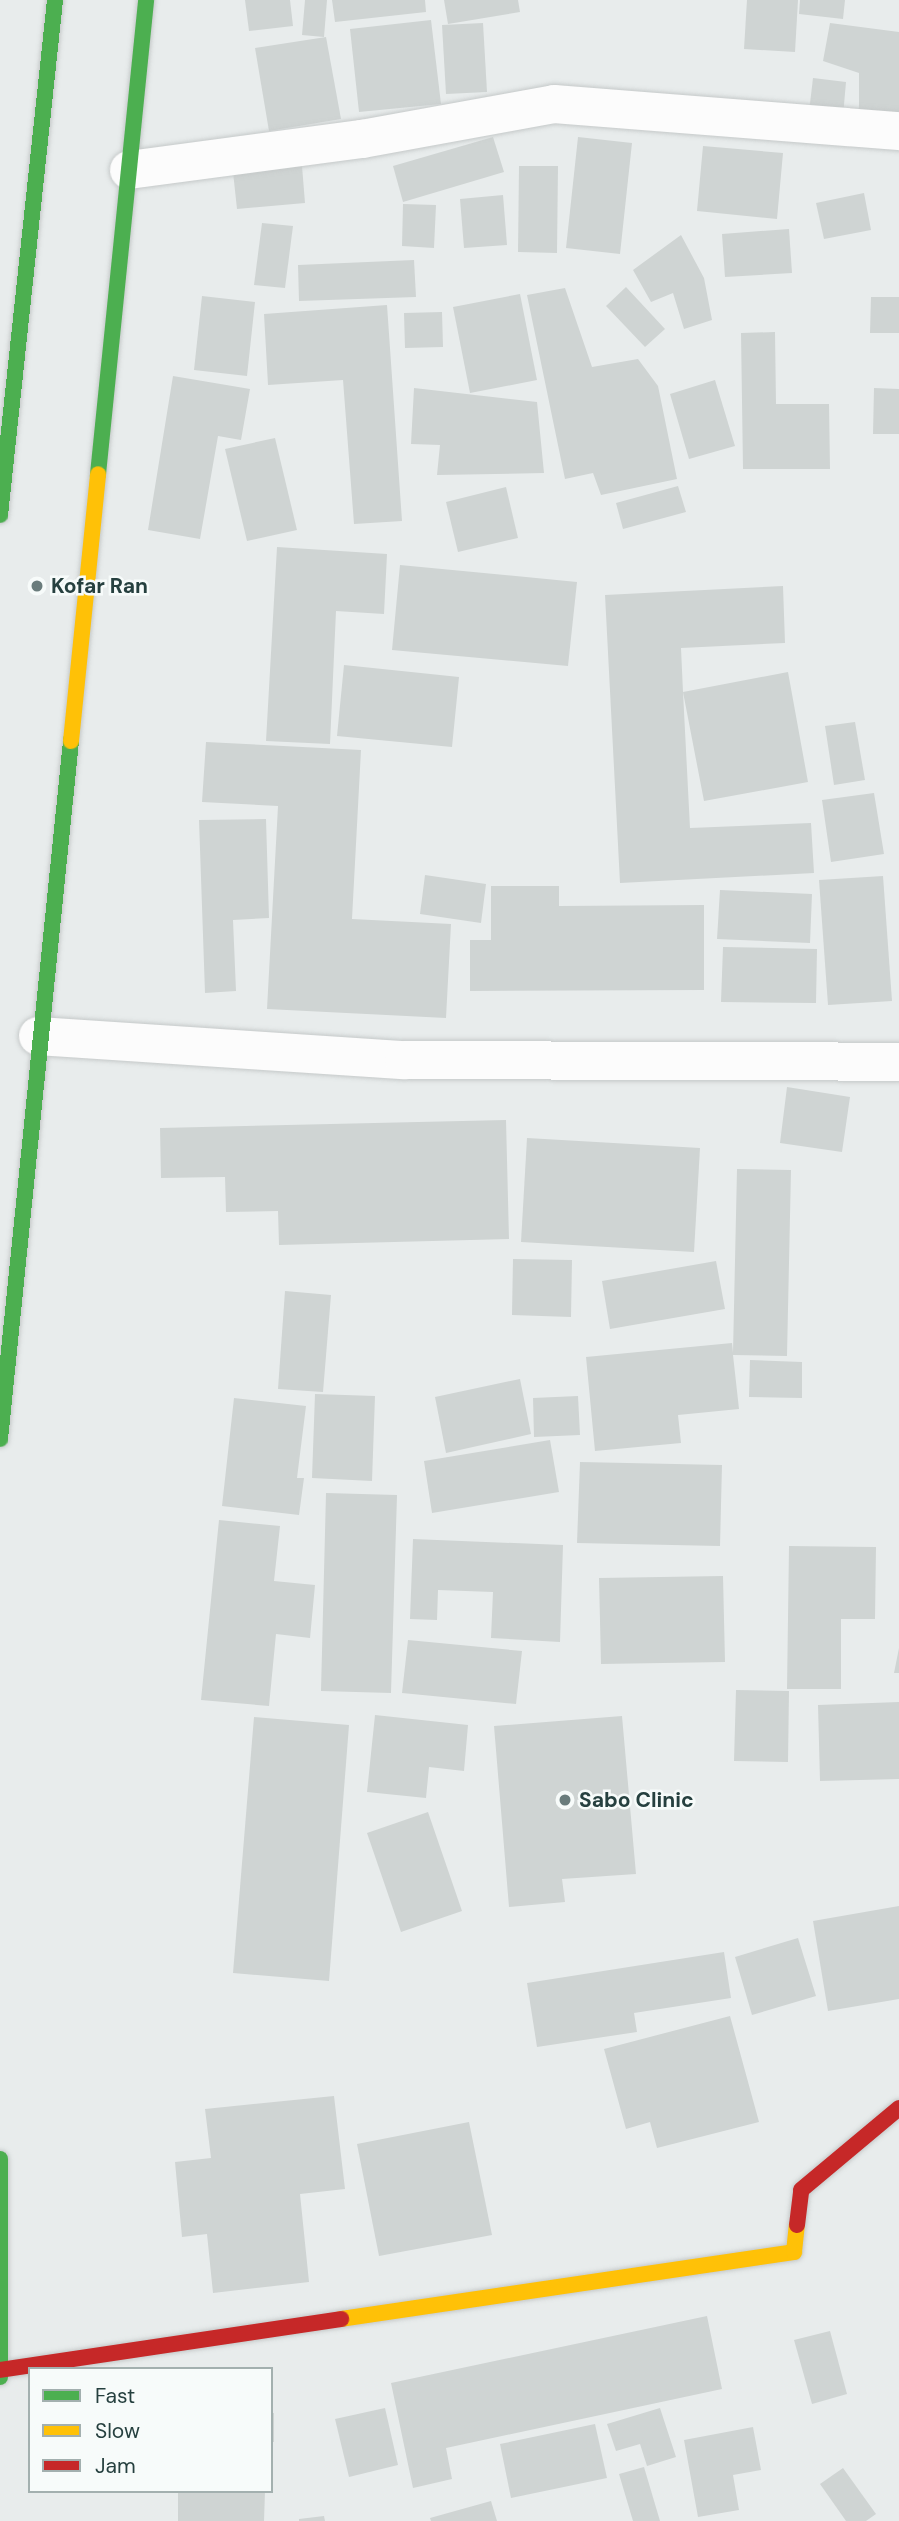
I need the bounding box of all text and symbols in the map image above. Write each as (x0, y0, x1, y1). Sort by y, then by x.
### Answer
place label: Kofar Ran (51, 573, 148, 599)
marker: Kofar Ran (29, 578, 45, 594)
place label: Sabo Clinic (579, 1787, 694, 1813)
marker: Sabo Clinic (557, 1792, 573, 1808)
legend (28, 2367, 273, 2493)
text: Fast (95, 2382, 135, 2410)
text: Slow (95, 2417, 140, 2445)
text: Jam (95, 2452, 136, 2480)

